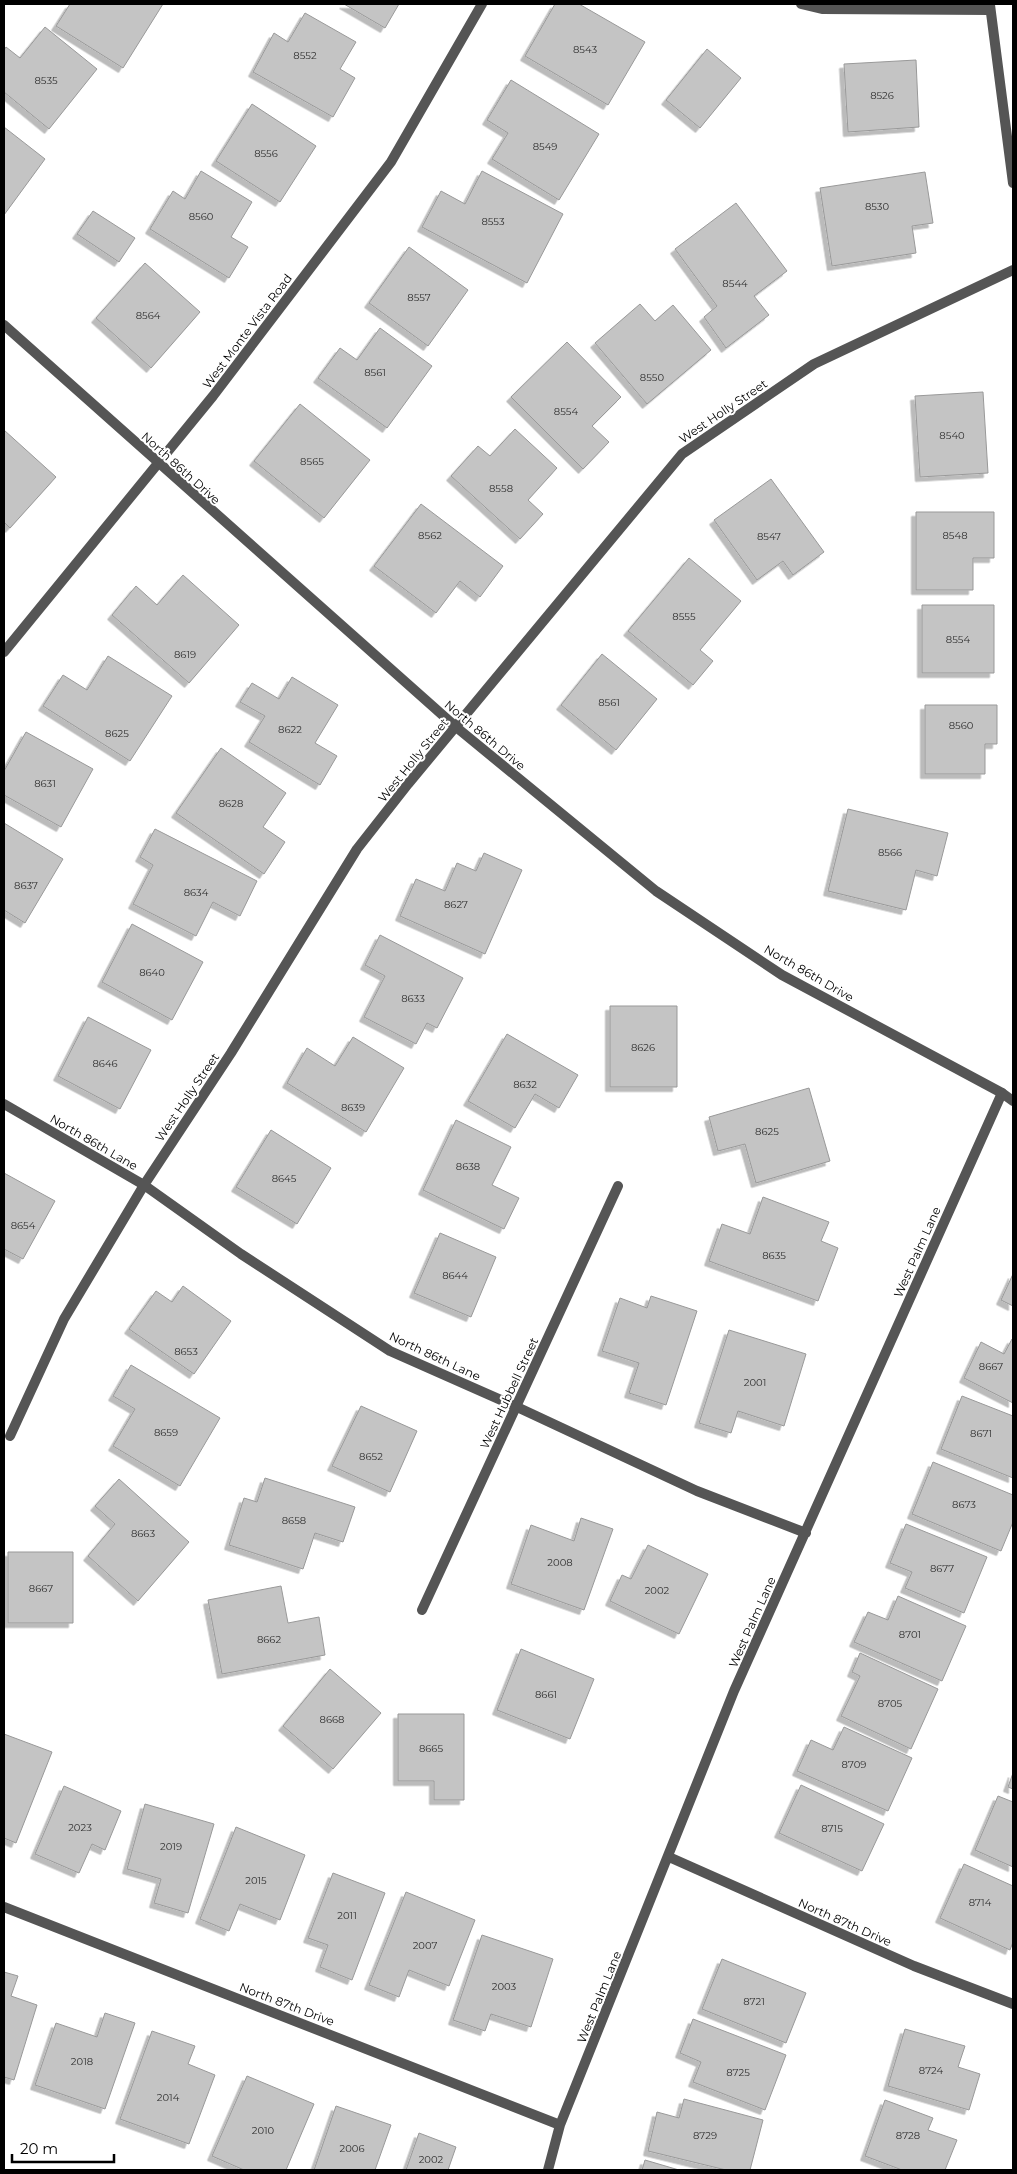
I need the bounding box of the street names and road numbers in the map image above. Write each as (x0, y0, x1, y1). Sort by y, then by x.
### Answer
street label: West Monte Vista Road (199, 271, 295, 391)
street label: West Holly Street (676, 376, 770, 446)
street label: North 86th Drive (138, 429, 224, 507)
street label: North 86th Drive (442, 697, 528, 773)
street label: West Holly Street (375, 715, 451, 805)
street label: North 86th Drive (762, 941, 856, 1005)
street label: West Holly Street (152, 1050, 222, 1144)
street label: North 86th Lane (47, 1111, 141, 1173)
street label: West Palm Lane (890, 1204, 944, 1300)
street label: North 86th Lane (387, 1328, 483, 1384)
street label: West Hubbell Street (477, 1335, 541, 1451)
street label: West Palm Lane (725, 1574, 779, 1670)
street label: North 87th Drive (796, 1895, 894, 1949)
street label: West Palm Lane (574, 1949, 624, 2045)
street label: North 87th Drive (237, 1979, 337, 2029)

